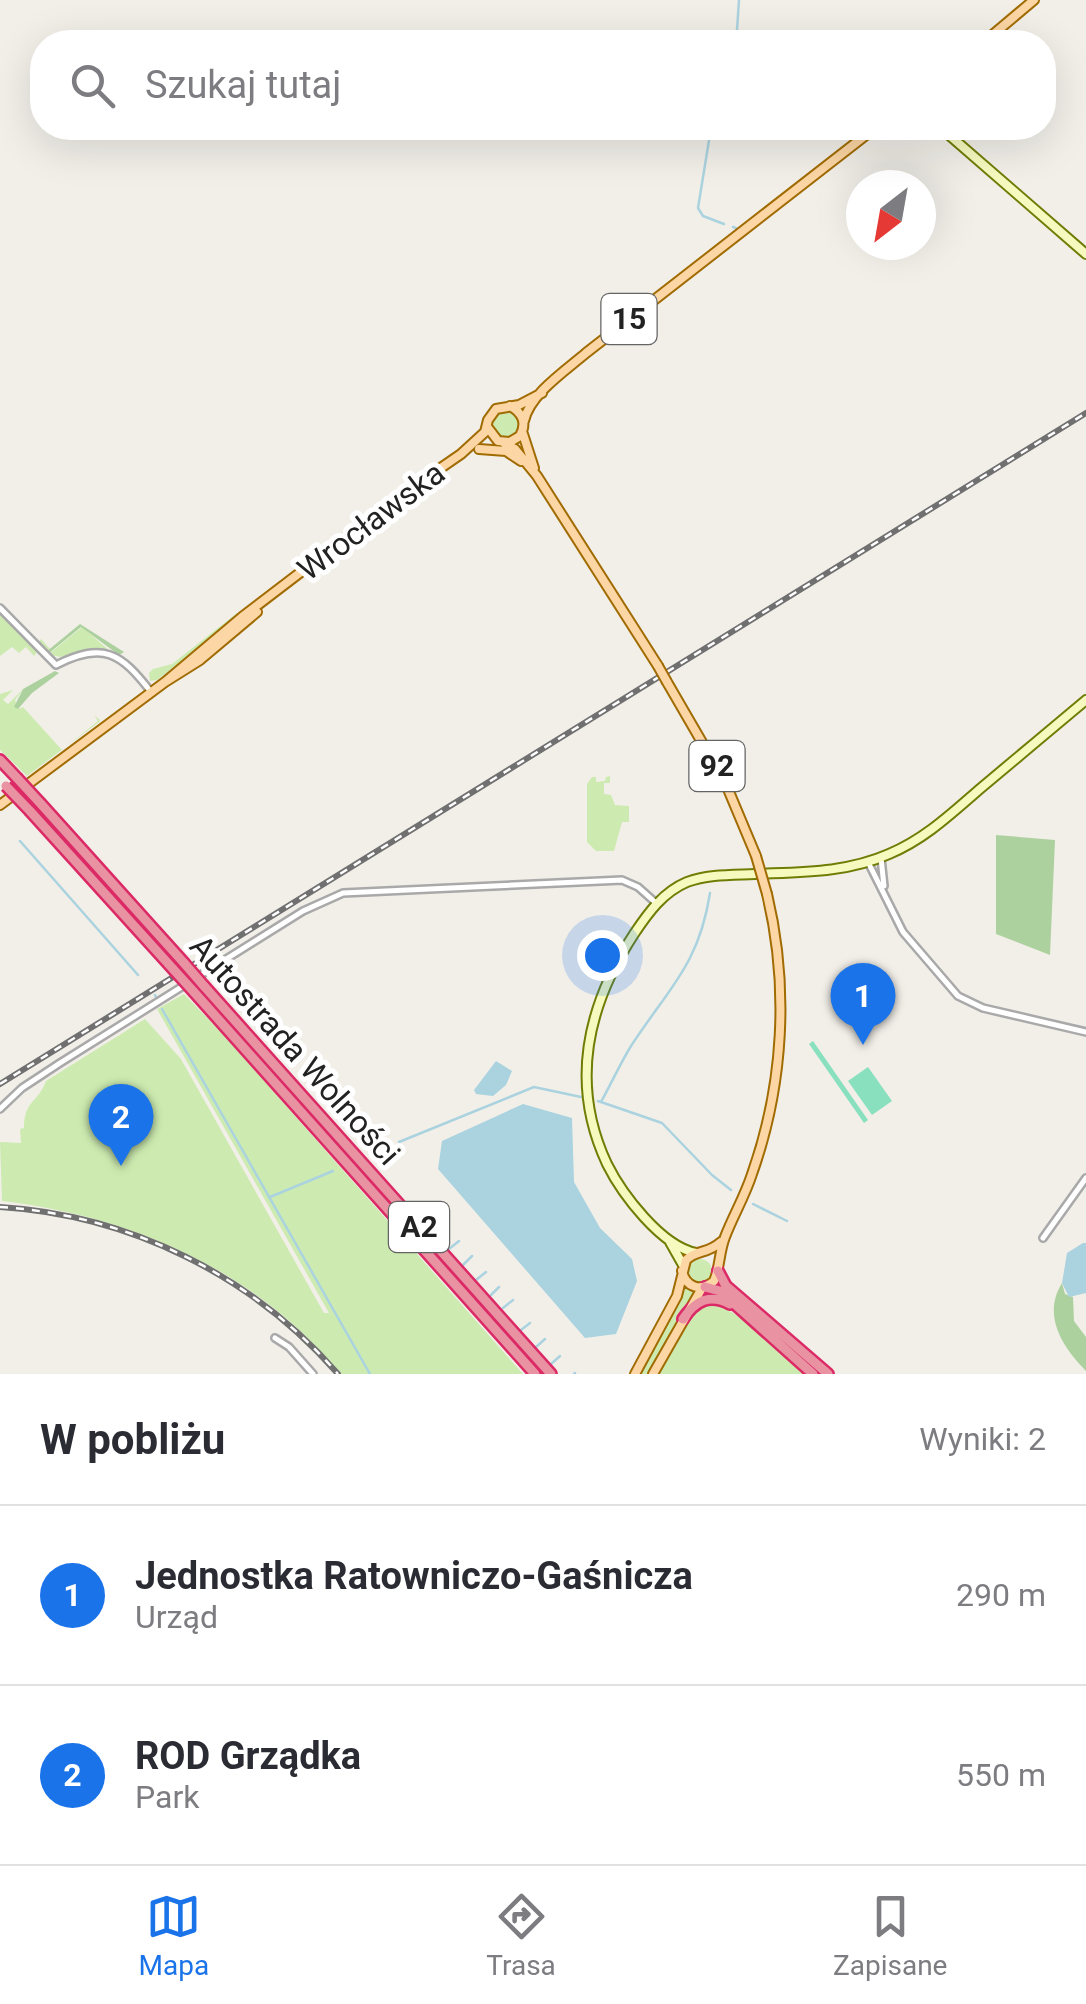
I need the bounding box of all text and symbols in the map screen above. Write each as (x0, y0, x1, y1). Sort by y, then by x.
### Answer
search box (30, 30, 1056, 140)
icon: search (65, 58, 120, 113)
text: Szukaj tutaj (145, 63, 341, 107)
north arrow (846, 170, 936, 260)
road number: 15 (602, 294, 656, 344)
street label: Wrocławska (290, 454, 452, 588)
road number: 92 (690, 741, 744, 791)
street label: Autostrada Wolności (182, 927, 408, 1173)
your location (577, 930, 628, 981)
pin: 1 (830, 962, 896, 1045)
pin: 2 (88, 1084, 154, 1166)
road number: A2 (389, 1202, 449, 1252)
text: W pobliżu (40, 1415, 225, 1464)
text: Wyniki: 2 (919, 1420, 1046, 1458)
text: Jednostka Ratowniczo-Gaśnicza (135, 1554, 693, 1598)
text: 1 (63, 1576, 82, 1614)
text: 290 m (956, 1576, 1046, 1614)
text: Urząd (135, 1598, 218, 1636)
text: ROD Grządka (135, 1734, 361, 1778)
text: 2 (63, 1756, 82, 1794)
text: 550 m (956, 1756, 1046, 1794)
text: Park (135, 1778, 199, 1816)
tab: Mapa (139, 1889, 209, 1982)
tab: Trasa (486, 1889, 556, 1982)
tab: Zapisane (833, 1889, 947, 1982)

